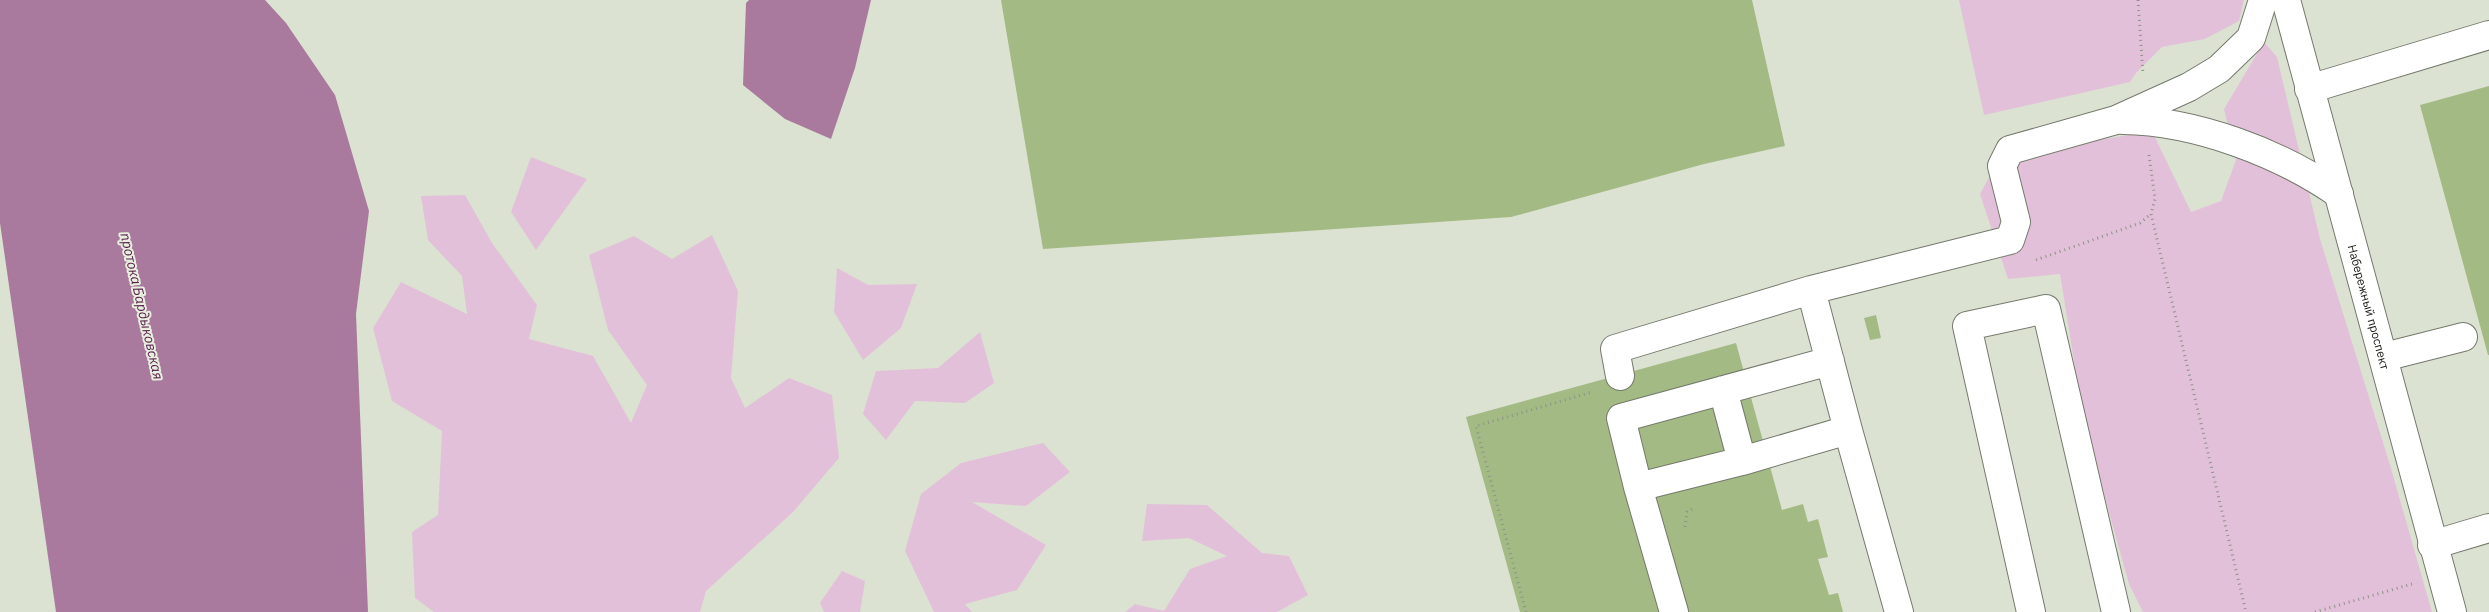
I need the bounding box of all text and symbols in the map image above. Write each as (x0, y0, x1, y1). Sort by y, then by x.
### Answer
water label: протока Бардыковская (116, 231, 168, 381)
street label: Набережный проспект (2345, 243, 2393, 371)

